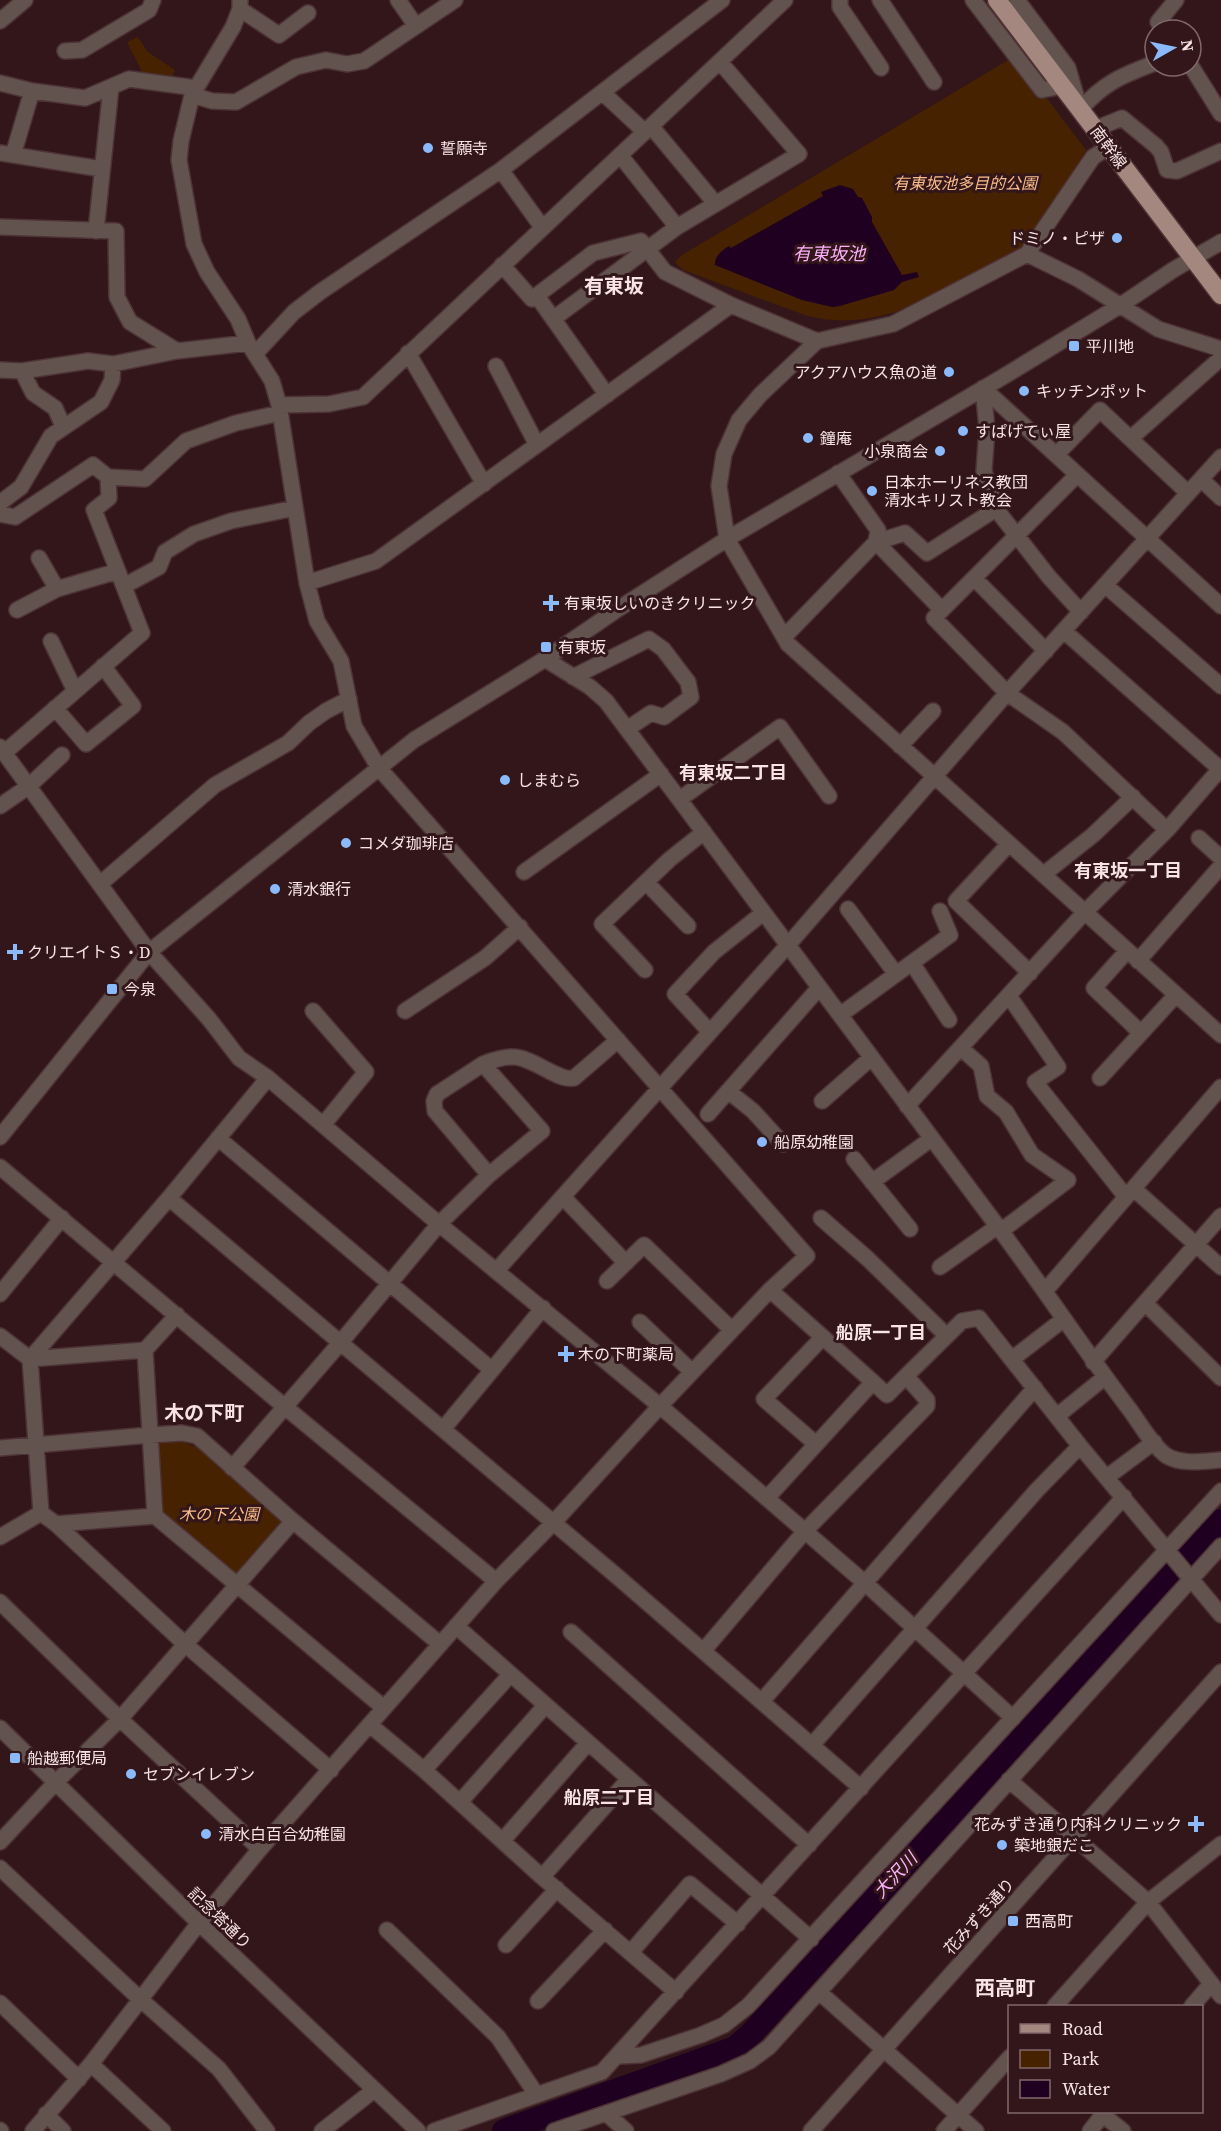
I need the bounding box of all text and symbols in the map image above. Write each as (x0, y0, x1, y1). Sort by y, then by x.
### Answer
north arrow (1143, 18, 1203, 78)
text: N (1176, 38, 1200, 53)
street label: 南幹線 (1086, 121, 1132, 173)
place label: 誓願寺 (440, 137, 488, 159)
marker: 誓願寺 (421, 141, 435, 155)
park label: 有東坂池多目的公園 (893, 172, 1039, 194)
place label: ドミノ・ピザ (1009, 227, 1105, 249)
marker: ドミノ・ピザ (1110, 231, 1124, 245)
water label: 有東坂池 (793, 241, 867, 266)
district label: 有東坂 (584, 272, 644, 300)
place label: 平川地 (1086, 335, 1134, 357)
marker: 平川地 (1067, 339, 1081, 353)
place label: アクアハウス魚の道 (794, 361, 937, 383)
marker: アクアハウス魚の道 (942, 365, 956, 379)
place label: キッチンポット (1036, 380, 1148, 402)
marker: キッチンポット (1017, 384, 1031, 398)
place label: すぱげてぃ屋 (975, 420, 1071, 442)
marker: すぱげてぃ屋 (956, 424, 970, 438)
place label: 鐘庵 (820, 427, 852, 449)
marker: 鐘庵 (801, 431, 815, 445)
place label: 小泉商会 (864, 440, 928, 462)
marker: 小泉商会 (933, 444, 947, 458)
place label: 日本ホーリネス教団 清水キリスト教会 (884, 471, 1028, 511)
marker: 日本ホーリネス教団 清水キリスト教会 (865, 484, 879, 498)
place label: 有東坂しいのきクリニック (564, 592, 756, 614)
marker: 有東坂しいのきクリニック (542, 594, 560, 612)
place label: 有東坂 (558, 636, 606, 658)
marker: 有東坂 (539, 640, 553, 654)
district label: 有東坂二丁目 (679, 760, 787, 785)
place label: しまむら (517, 769, 581, 791)
marker: しまむら (498, 773, 512, 787)
place label: コメダ珈琲店 (358, 832, 454, 854)
marker: コメダ珈琲店 (339, 836, 353, 850)
district label: 有東坂一丁目 (1074, 858, 1182, 883)
place label: 清水銀行 (287, 878, 351, 900)
marker: 清水銀行 (268, 882, 282, 896)
place label: クリエイトＳ・D (27, 941, 150, 963)
marker: クリエイトＳ・D (8, 945, 22, 959)
place label: 今泉 (124, 978, 156, 1000)
marker: 今泉 (105, 982, 119, 996)
place label: 船原幼稚園 (774, 1131, 854, 1153)
marker: 船原幼稚園 (755, 1135, 769, 1149)
district label: 船原一丁目 (836, 1320, 926, 1345)
place label: 木の下町薬局 (578, 1343, 674, 1365)
marker: 木の下町薬局 (559, 1347, 573, 1361)
district label: 木の下町 (164, 1399, 244, 1427)
park label: 木の下公園 (179, 1503, 261, 1525)
place label: 船越郵便局 (27, 1747, 107, 1769)
marker: 船越郵便局 (8, 1751, 22, 1765)
place label: セブンイレブン (143, 1763, 255, 1785)
marker: セブンイレブン (124, 1767, 138, 1781)
district label: 船原二丁目 (564, 1785, 654, 1810)
place label: 花みずき通り内科クリニック (974, 1813, 1182, 1835)
marker: 花みずき通り内科クリニック (1187, 1815, 1205, 1833)
place label: 清水白百合幼稚園 (218, 1823, 346, 1845)
marker: 清水白百合幼稚園 (199, 1827, 213, 1841)
place label: 築地銀だこ (1014, 1834, 1094, 1856)
marker: 築地銀だこ (995, 1838, 1009, 1852)
water label: 大沢川 (867, 1845, 924, 1903)
street label: 花みずき通り (939, 1873, 1019, 1959)
street label: 記念塔通り (184, 1882, 256, 1954)
place label: 西高町 (1025, 1910, 1073, 1932)
marker: 西高町 (1006, 1914, 1020, 1928)
district label: 西高町 (975, 1974, 1035, 2002)
legend (1008, 2005, 1203, 2113)
text: Road (1062, 2016, 1103, 2041)
text: Park (1062, 2046, 1099, 2071)
text: Water (1062, 2076, 1110, 2101)

